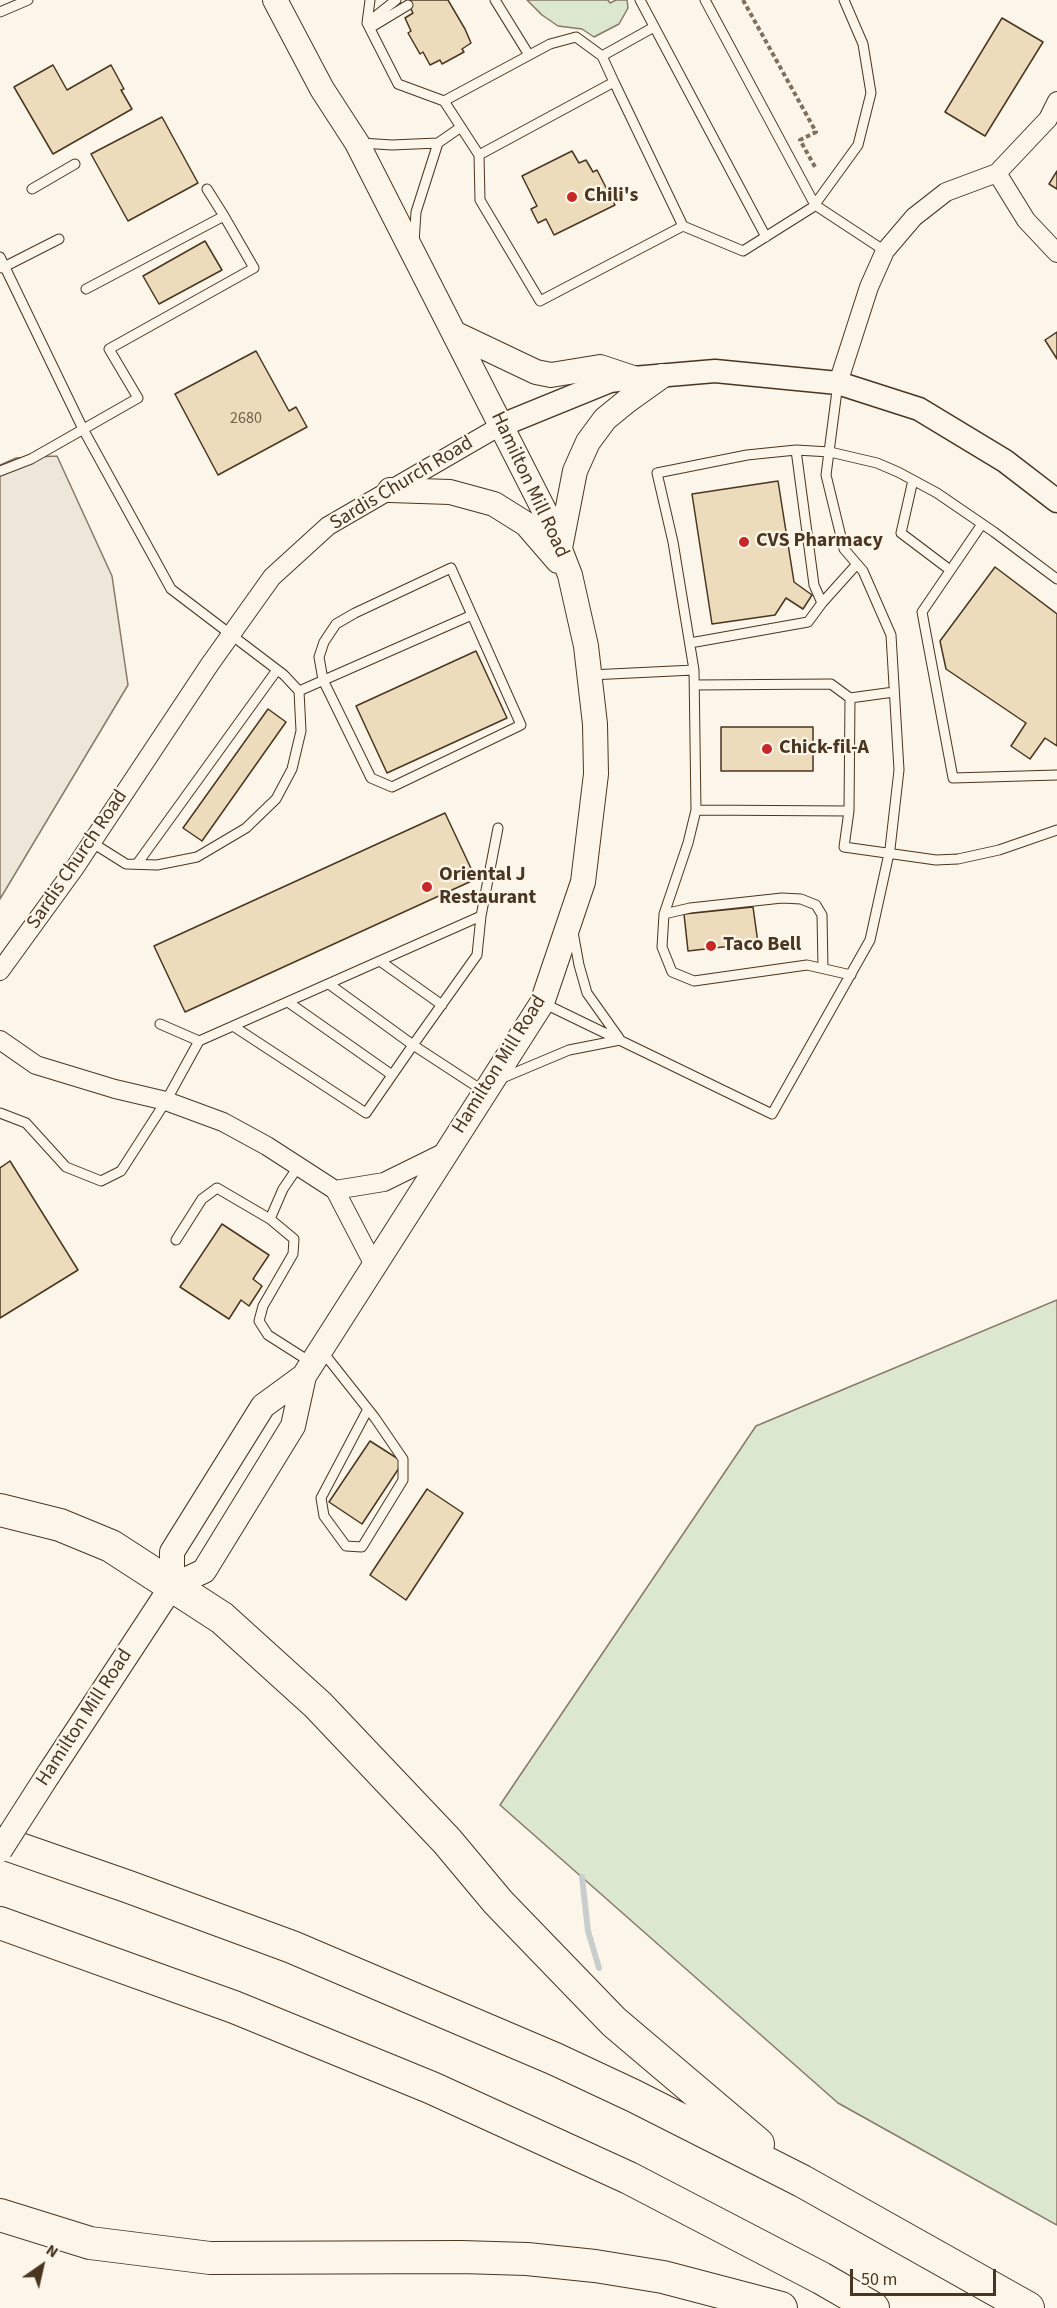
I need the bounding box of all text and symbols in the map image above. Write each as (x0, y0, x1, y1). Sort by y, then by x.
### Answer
place label: Chili's (584, 185, 638, 209)
marker: Chili's (565, 190, 579, 204)
street label: Hamilton Mill Road (485, 408, 573, 562)
house number: 2680 (230, 409, 262, 429)
street label: Sardis Church Road (326, 432, 478, 536)
place label: CVS Pharmacy (756, 530, 883, 554)
marker: CVS Pharmacy (737, 535, 751, 549)
place label: Chick-fil-A (779, 737, 869, 761)
marker: Chick-fil-A (760, 742, 774, 756)
street label: Sardis Church Road (23, 786, 133, 934)
place label: Oriental J Restaurant (439, 864, 536, 911)
marker: Oriental J Restaurant (420, 880, 434, 894)
place label: Taco Bell (723, 934, 801, 958)
marker: Taco Bell (704, 939, 718, 953)
street label: Hamilton Mill Road (448, 991, 552, 1139)
street label: Hamilton Mill Road (32, 1645, 138, 1791)
north arrow (12, 2236, 72, 2296)
text: N (41, 2239, 63, 2263)
scale bar (853, 2257, 998, 2295)
text: 50 m (861, 2267, 897, 2292)

